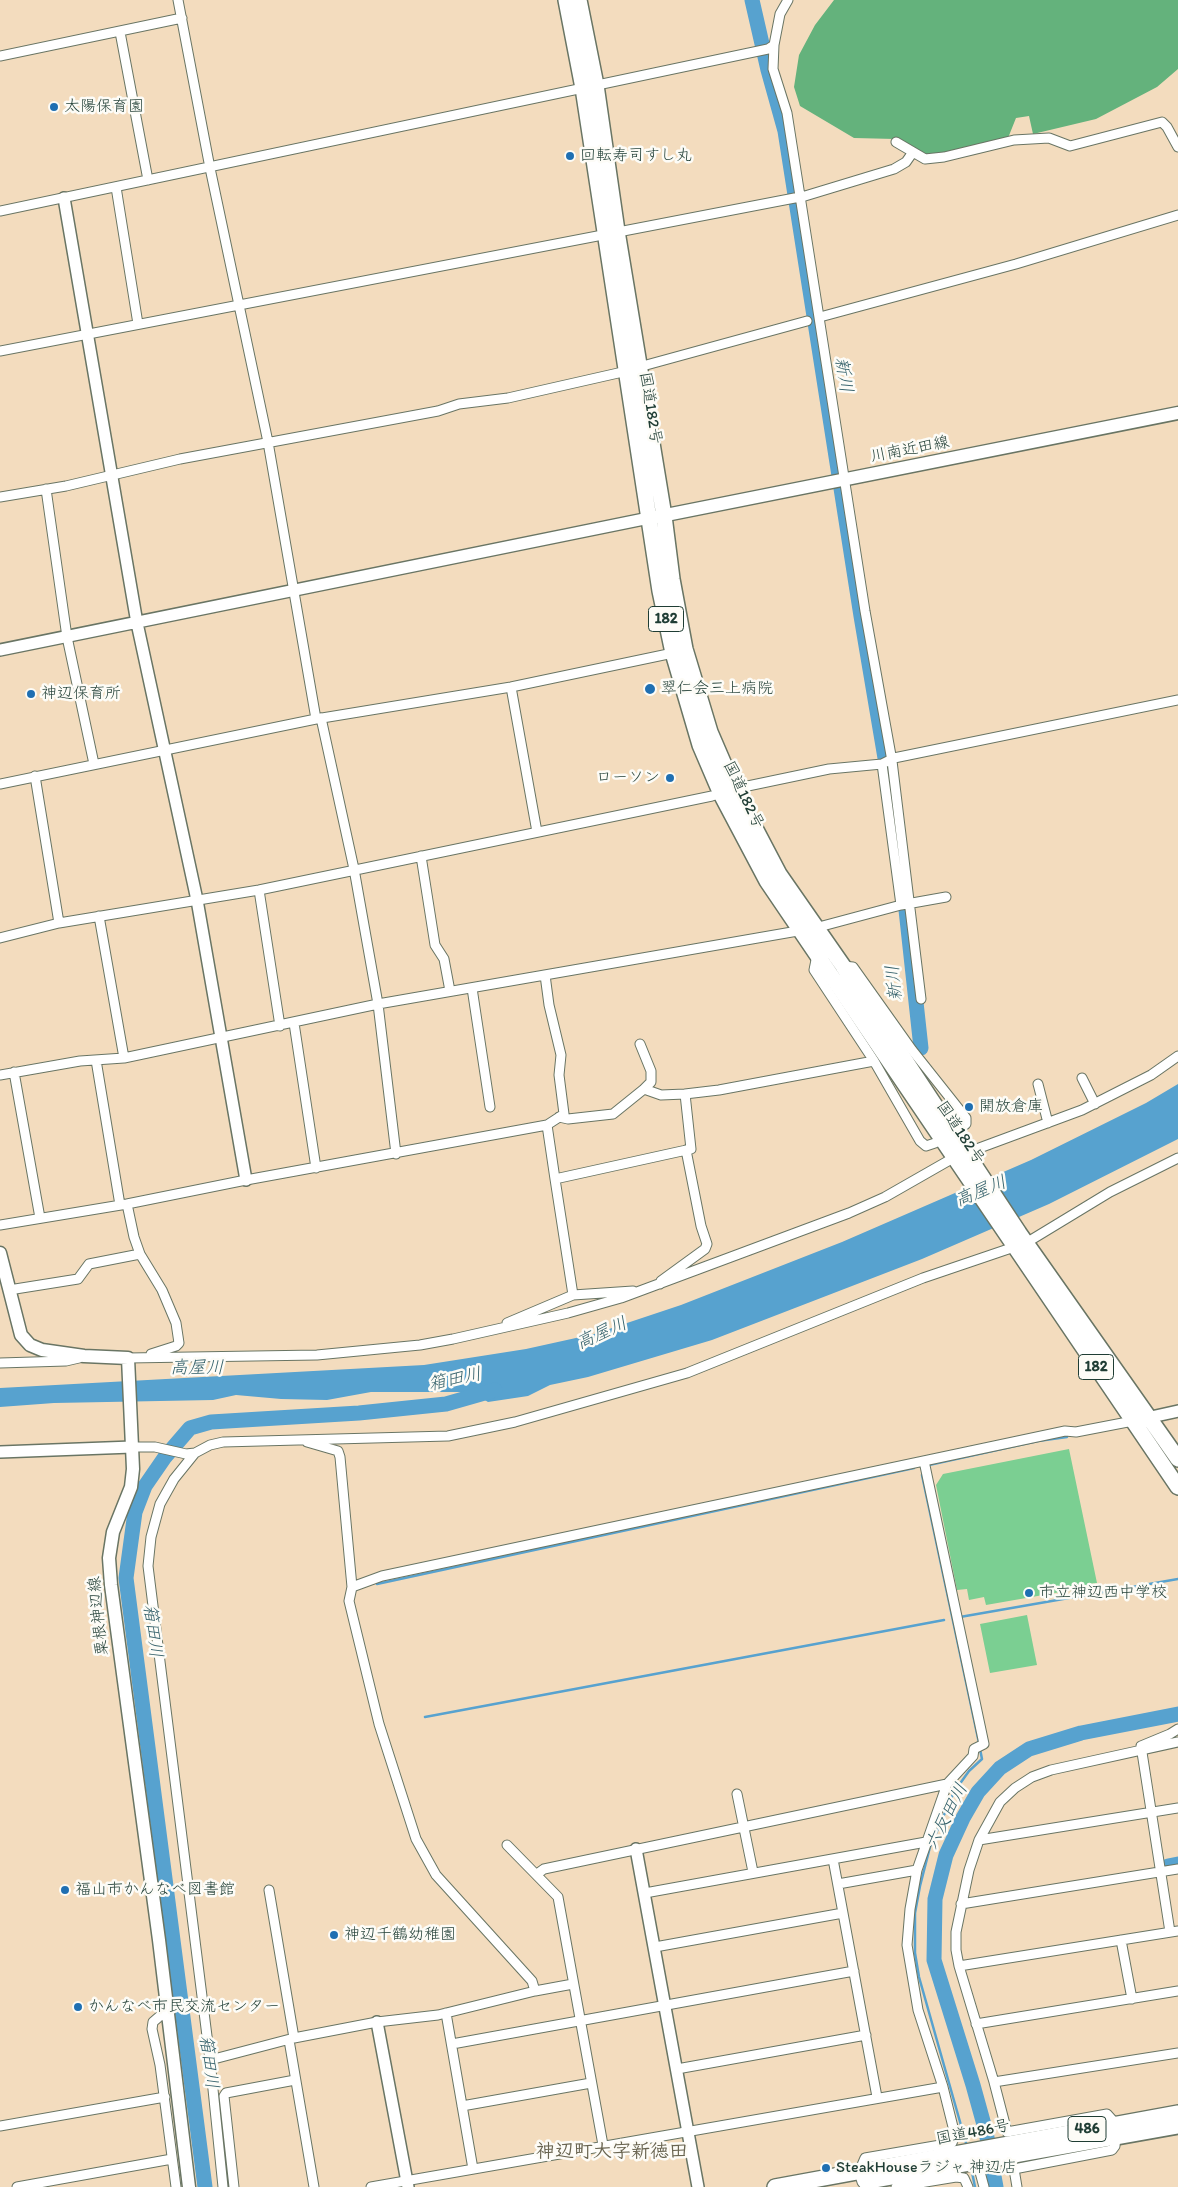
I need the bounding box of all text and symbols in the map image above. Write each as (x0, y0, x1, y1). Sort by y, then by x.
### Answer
place label: 太陽保育園 (64, 97, 144, 117)
marker: 太陽保育園 (48, 101, 60, 113)
place label: 回転寿司すし丸 (580, 146, 692, 166)
marker: 回転寿司すし丸 (564, 150, 576, 162)
water label: 新川 (830, 356, 856, 394)
street label: 国道182号 (635, 371, 665, 445)
street label: 川南近田線 (869, 433, 951, 467)
road number: 182 (648, 606, 684, 632)
place label: 翠仁会三上病院 (661, 679, 773, 699)
marker: 翠仁会三上病院 (643, 682, 657, 696)
place label: 神辺保育所 (41, 684, 121, 704)
marker: 神辺保育所 (25, 688, 37, 700)
street label: 国道182号 (718, 758, 768, 832)
place label: ローソン (596, 768, 660, 788)
marker: ローソン (664, 772, 676, 784)
water label: 新川 (882, 964, 908, 1002)
place label: 開放倉庫 (979, 1097, 1043, 1117)
street label: 国道182号 (932, 1098, 988, 1168)
marker: 開放倉庫 (963, 1101, 975, 1113)
water label: 高屋川 (952, 1172, 1010, 1212)
water label: 高屋川 (573, 1313, 631, 1355)
road number: 182 (1078, 1354, 1114, 1380)
water label: 高屋川 (170, 1357, 224, 1379)
water label: 箱田川 (426, 1364, 484, 1396)
street label: 粟根神辺線 (85, 1575, 113, 1657)
place label: 市立神辺西中学校 (1039, 1583, 1167, 1603)
marker: 市立神辺西中学校 (1023, 1587, 1035, 1599)
water label: 箱田川 (138, 1603, 166, 1659)
water label: 六反田川 (921, 1780, 973, 1854)
place label: 福山市かんなべ図書館 (75, 1880, 235, 1900)
marker: 福山市かんなべ図書館 (59, 1884, 71, 1896)
place label: 神辺千鶴幼稚園 (344, 1925, 456, 1945)
marker: 神辺千鶴幼稚園 (328, 1929, 340, 1941)
place label: かんなべ市民交流センター (88, 1997, 280, 2017)
marker: かんなべ市民交流センター (72, 2001, 84, 2013)
water label: 箱田川 (194, 2034, 222, 2090)
street label: 国道486号 (934, 2116, 1012, 2150)
road number: 486 (1068, 2116, 1106, 2142)
district label: 神辺町大字新徳田 (536, 2141, 688, 2163)
place label: SteakHouseラジャ 神辺店 (836, 2158, 1017, 2178)
marker: SteakHouseラジャ 神辺店 (820, 2162, 832, 2174)

